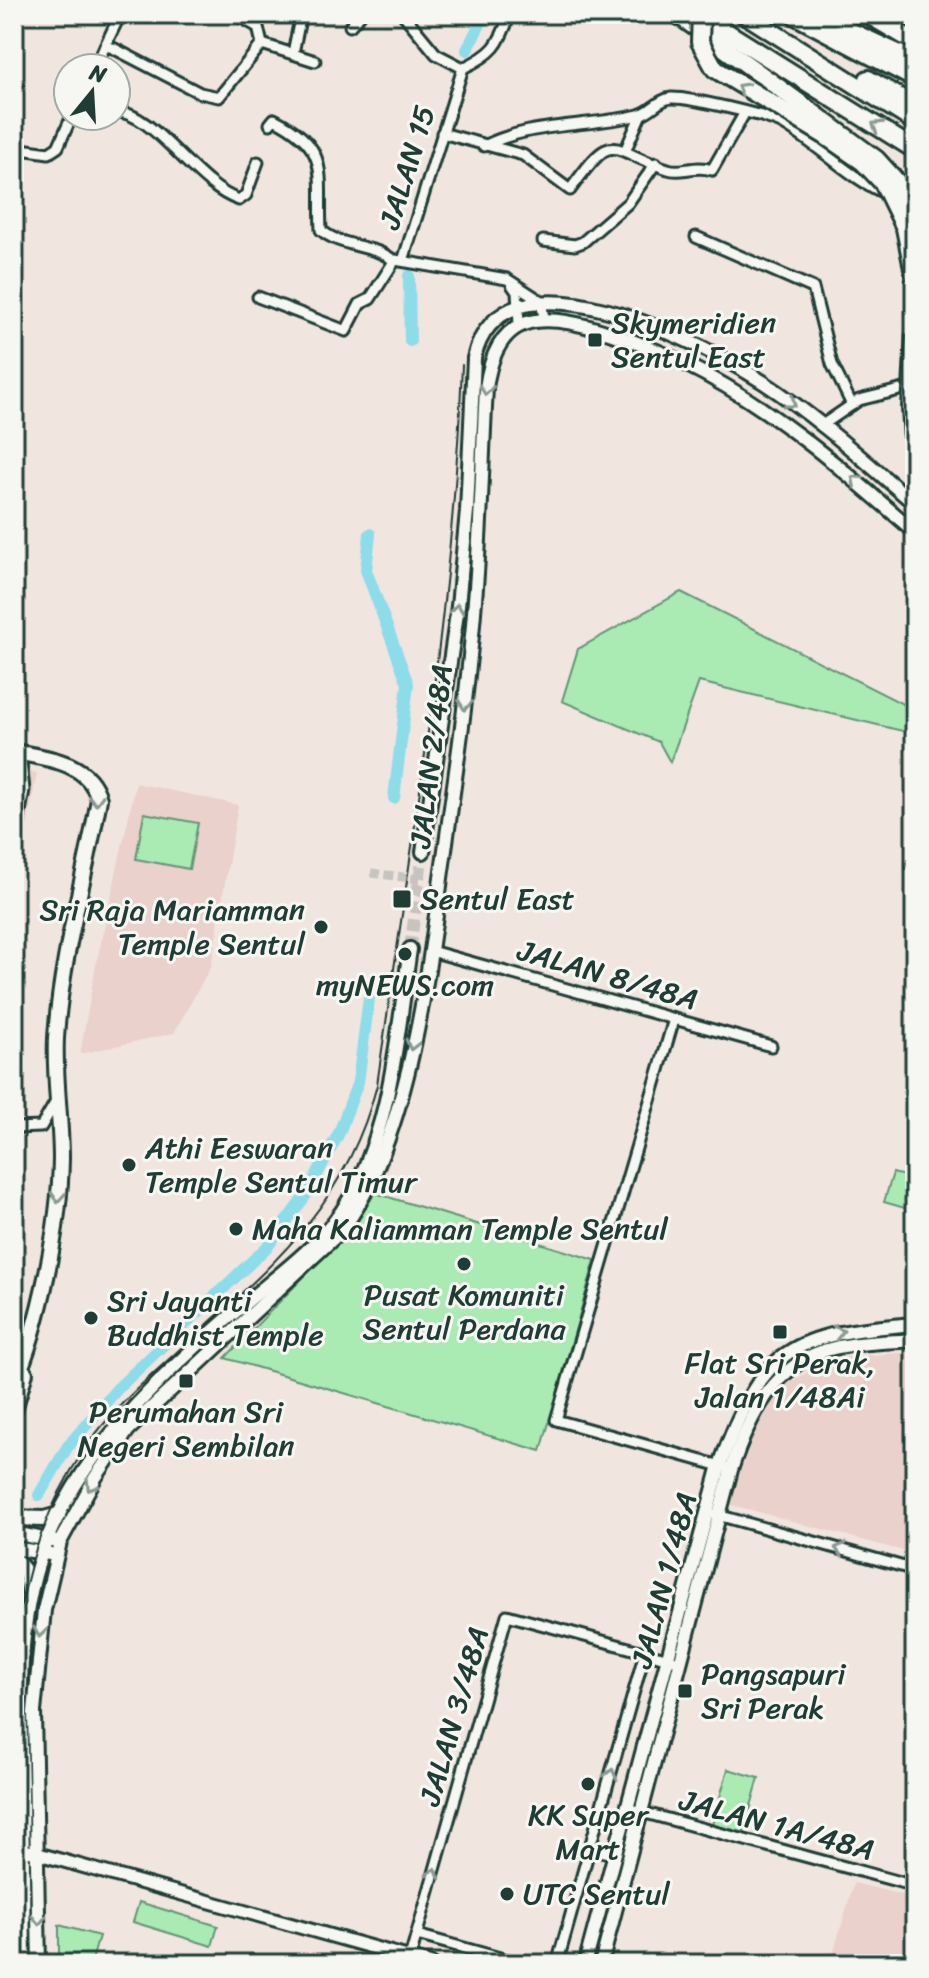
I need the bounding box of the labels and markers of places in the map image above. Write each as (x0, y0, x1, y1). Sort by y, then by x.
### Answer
place label: Skymeridien Sentul East (611, 296, 776, 384)
marker: Skymeridien Sentul East (586, 331, 604, 349)
place label: Sentul East (420, 872, 575, 926)
place label: Sri Raja Mariamman Temple Sentul (40, 883, 305, 971)
marker: Sentul East (391, 888, 413, 910)
marker: Sri Raja Mariamman Temple Sentul (312, 918, 330, 936)
marker: myNEWS.com (396, 945, 414, 963)
place label: myNEWS.com (316, 958, 494, 1012)
place label: Athi Eeswaran Temple Sentul Timur (144, 1121, 418, 1209)
marker: Athi Eeswaran Temple Sentul Timur (120, 1156, 138, 1174)
place label: Maha Kaliamman Temple Sentul (252, 1202, 669, 1256)
marker: Maha Kaliamman Temple Sentul (227, 1220, 245, 1238)
marker: Pusat Komuniti Sentul Perdana (455, 1255, 473, 1273)
place label: Pusat Komuniti Sentul Perdana (362, 1268, 567, 1356)
place label: Sri Jayanti Buddhist Temple (107, 1274, 324, 1362)
marker: Sri Jayanti Buddhist Temple (82, 1309, 100, 1327)
marker: Flat Sri Perak, Jalan 1/48Ai (771, 1323, 789, 1341)
place label: Flat Sri Perak, Jalan 1/48Ai (684, 1336, 876, 1424)
marker: Perumahan Sri Negeri Sembilan (177, 1372, 195, 1390)
place label: Perumahan Sri Negeri Sembilan (77, 1385, 295, 1473)
place label: Pangsapuri Sri Perak (701, 1647, 847, 1735)
marker: Pangsapuri Sri Perak (676, 1682, 694, 1700)
marker: KK Super Mart (579, 1775, 597, 1793)
place label: KK Super Mart (528, 1788, 650, 1876)
place label: UTC Sentul (523, 1867, 670, 1921)
marker: UTC Sentul (498, 1885, 516, 1903)

